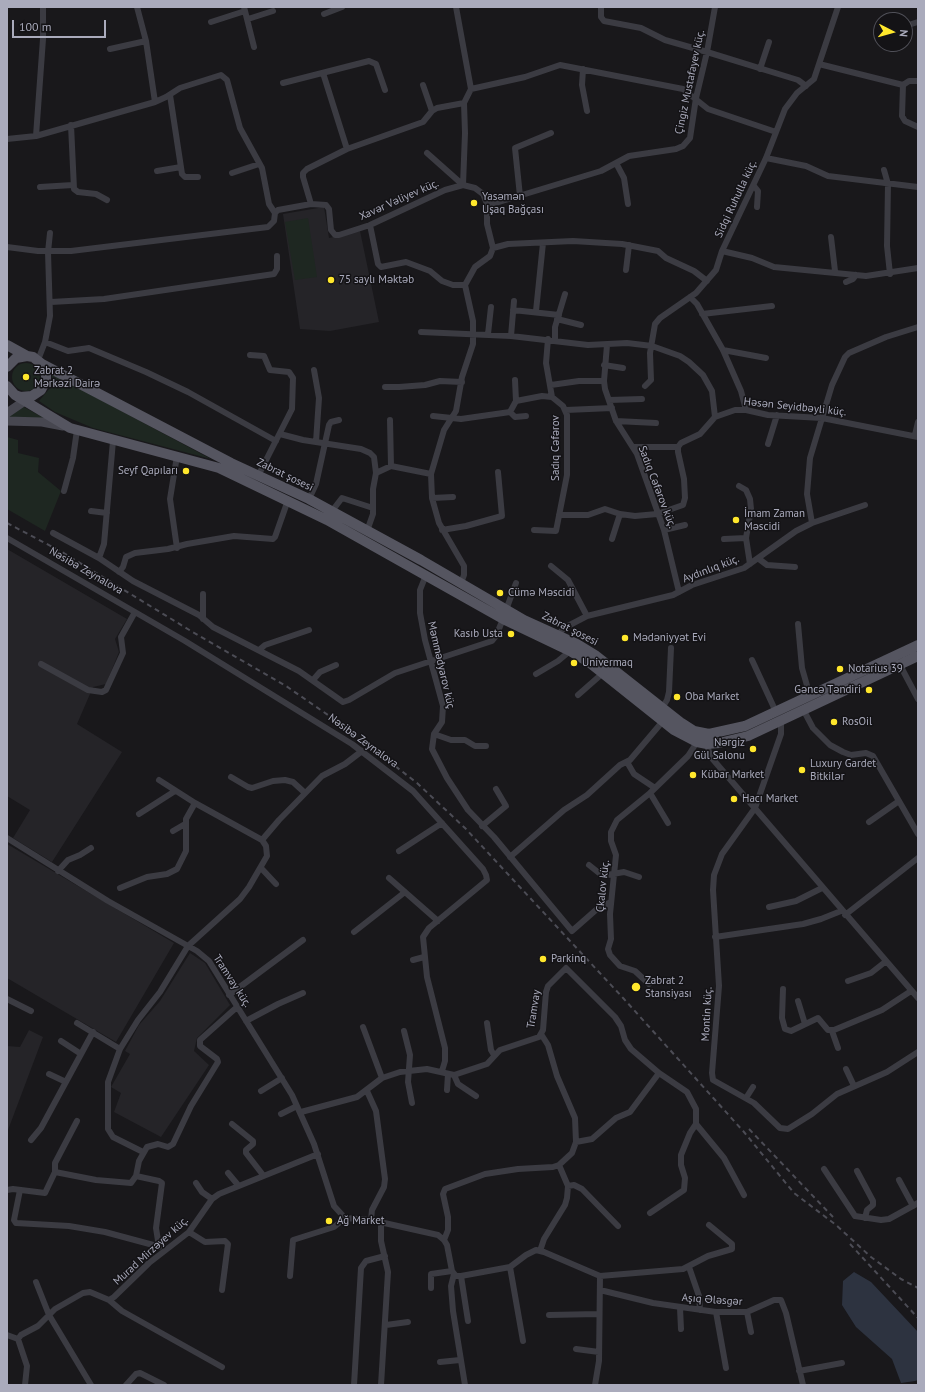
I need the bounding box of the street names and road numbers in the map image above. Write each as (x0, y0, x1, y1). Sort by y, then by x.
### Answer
street label: Çingiz Mustafayev küç. (672, 29, 708, 135)
street label: Sidqi Ruhulla küç. (712, 158, 760, 240)
street label: Xavər Vəliyev küç. (357, 177, 441, 223)
street label: Həsən Seyidbəyli küç. (743, 395, 847, 419)
street label: Sadıq Cəfərov (549, 415, 563, 481)
street label: Sadıq Cəfərov küç. (635, 444, 679, 530)
street label: Zabrat şosesi (255, 456, 315, 494)
street label: Nəsibə Zeynalova (47, 544, 125, 598)
street label: Aydınlıq küç. (681, 552, 741, 586)
street label: Zabrat şosesi (540, 609, 600, 649)
street label: Məmmədyarov küç (425, 620, 457, 710)
street label: Nəsibə Zeynalova (325, 711, 401, 771)
street label: Çkalov küç. (594, 859, 612, 913)
street label: Tramvay küç. (210, 952, 254, 1010)
street label: Montin küç. (699, 986, 715, 1042)
street label: Tramvay (524, 989, 544, 1029)
street label: Murad Mirzəyev küç. (111, 1214, 191, 1288)
street label: Aşıq Ələsgər (681, 1291, 743, 1309)

